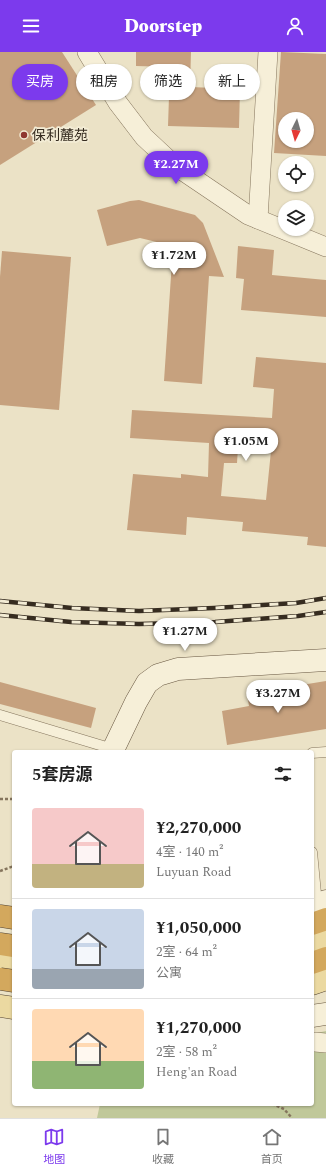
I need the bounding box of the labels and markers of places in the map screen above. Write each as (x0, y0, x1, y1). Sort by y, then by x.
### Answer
place label: 保利麓苑 (32, 125, 88, 146)
marker: 保利麓苑 (19, 130, 29, 140)
pin: ¥2.27M (143, 151, 209, 185)
pin: ¥1.72M (141, 242, 207, 276)
pin: ¥1.05M (213, 428, 279, 462)
pin: ¥1.27M (152, 618, 218, 652)
pin: ¥3.27M (245, 680, 311, 714)

